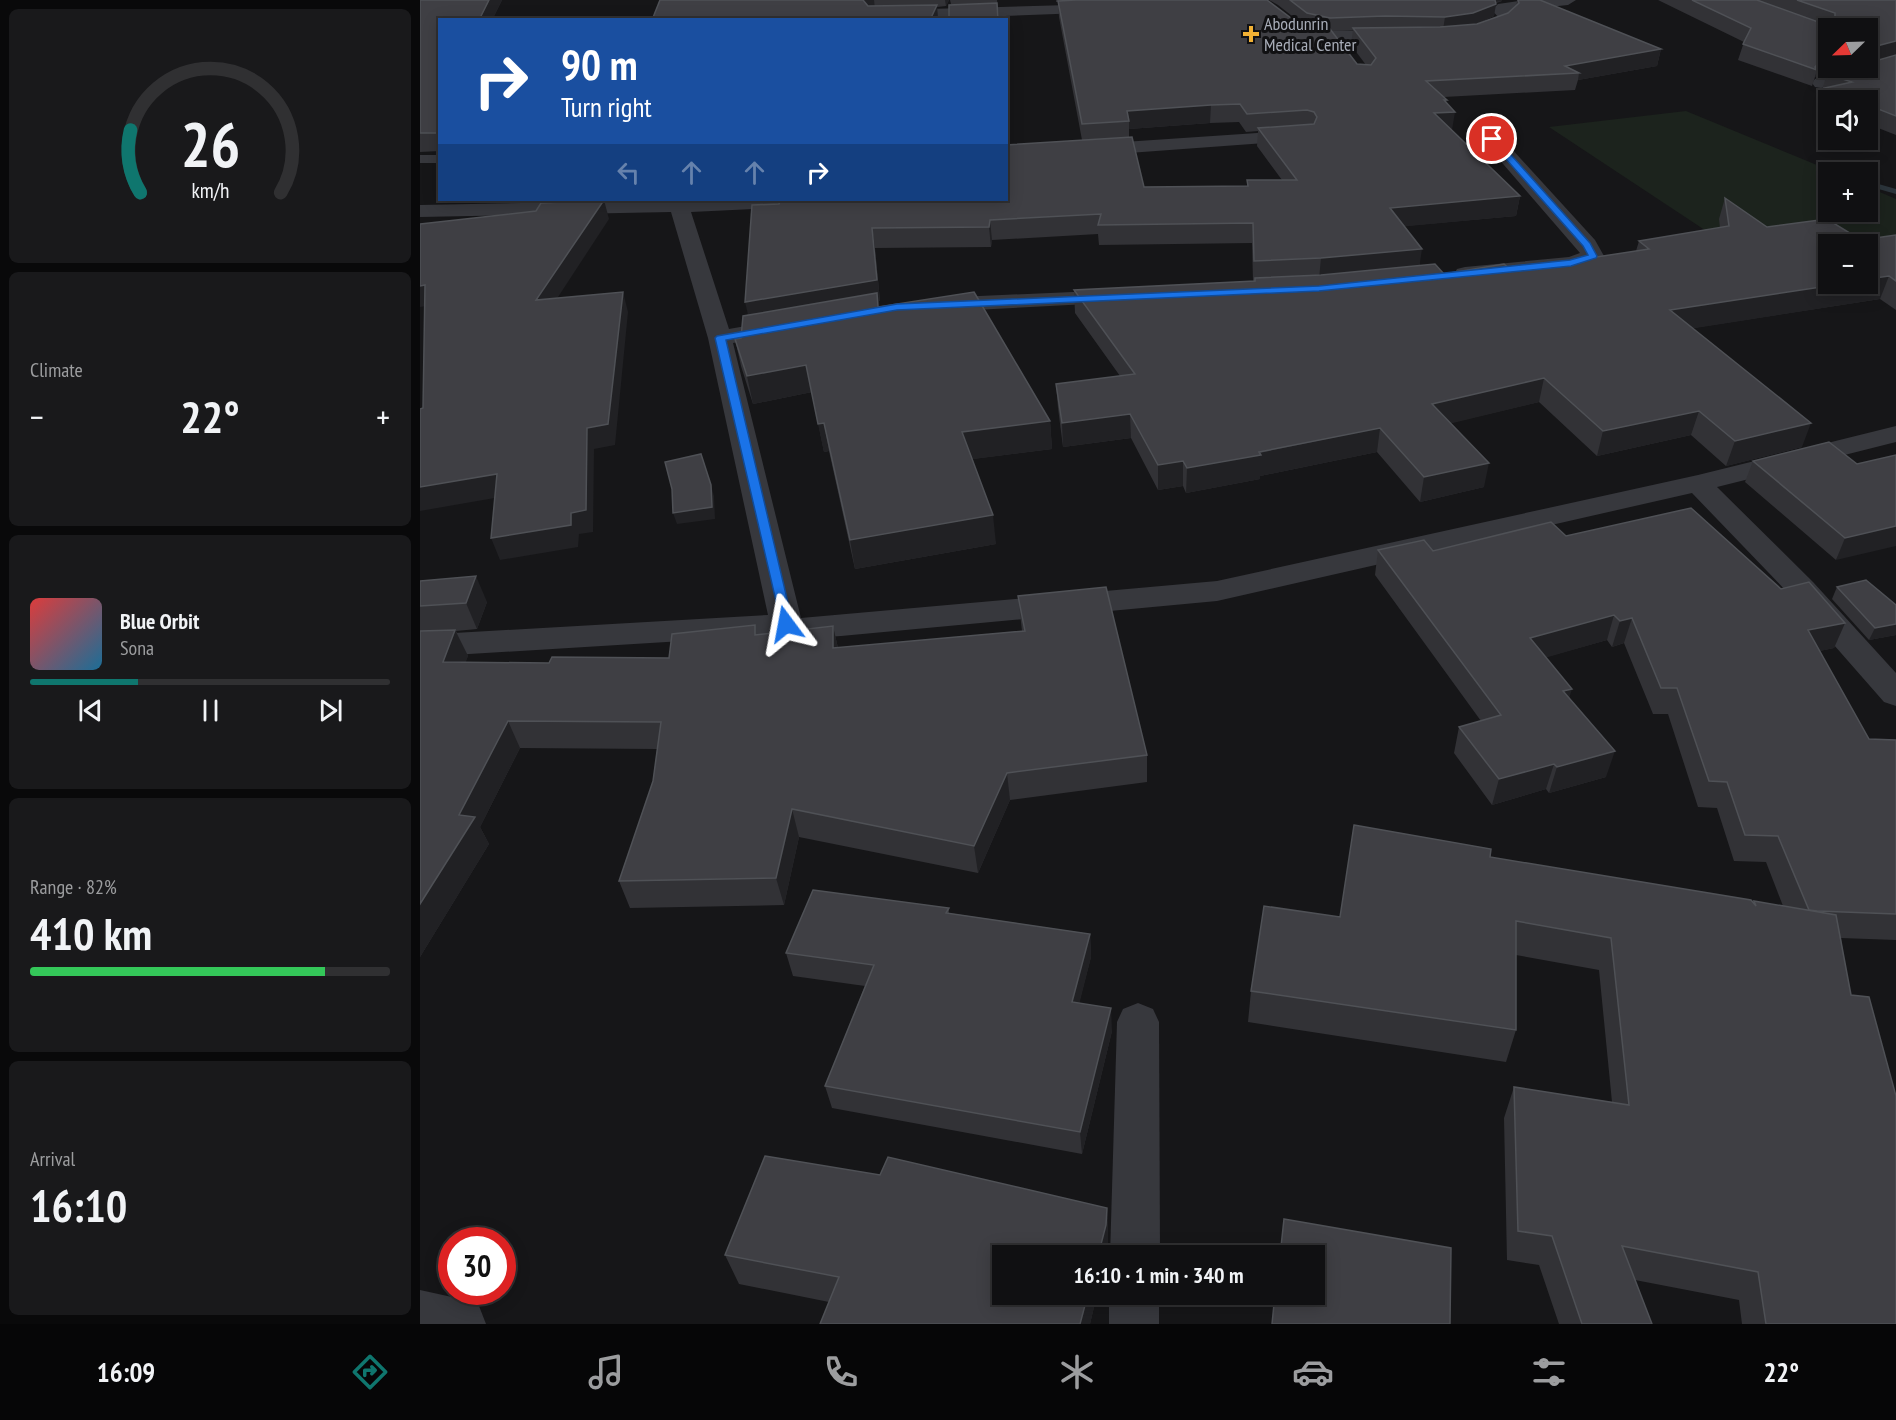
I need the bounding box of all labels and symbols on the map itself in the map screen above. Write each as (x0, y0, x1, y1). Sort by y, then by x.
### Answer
place label: Abodunrin Medical Center (1264, 12, 1357, 56)
north arrow (1818, 18, 1878, 78)
marker: Abodunrin Medical Center (1242, 25, 1260, 43)
pin (1466, 113, 1517, 164)
position arrow (754, 592, 818, 656)
speed limit sign: 30 (438, 1227, 516, 1305)

